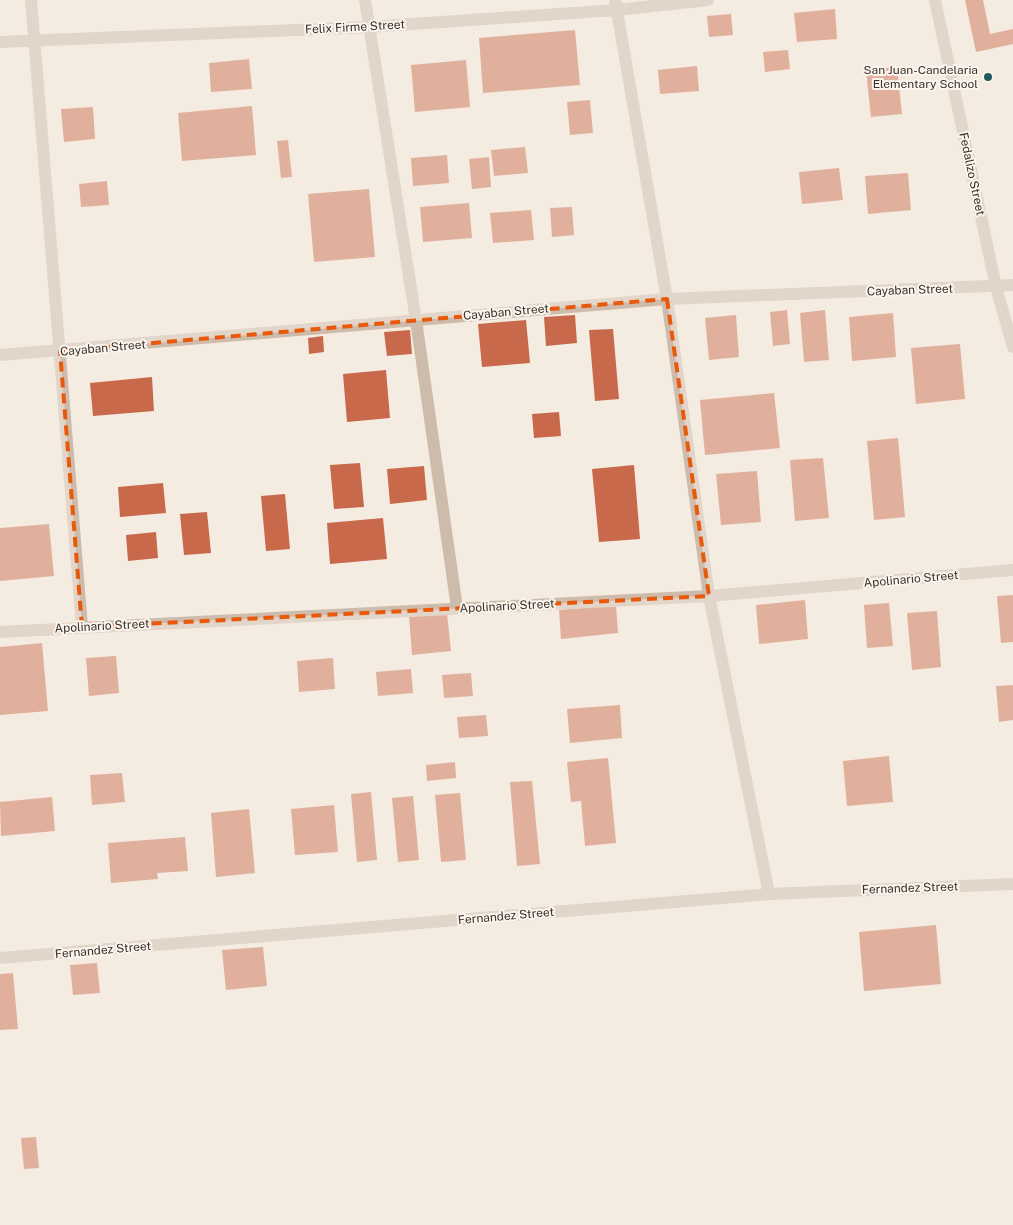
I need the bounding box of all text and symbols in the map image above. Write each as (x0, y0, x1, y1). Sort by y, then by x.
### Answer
street label: Felix Firme Street (305, 17, 406, 37)
place label: San Juan-Candelaria Elementary School (864, 63, 978, 91)
marker: San Juan-Candelaria Elementary School (982, 71, 994, 83)
street label: Fedalizo Street (956, 131, 988, 217)
street label: Cayaban Street (867, 281, 954, 298)
street label: Cayaban Street (462, 301, 550, 323)
street label: Cayaban Street (59, 337, 147, 359)
street label: Apolinario Street (863, 568, 959, 590)
street label: Apolinario Street (459, 597, 555, 615)
street label: Apolinario Street (54, 617, 150, 635)
street label: Fernandez Street (862, 879, 959, 897)
street label: Fernandez Street (457, 905, 555, 927)
street label: Fernandez Street (54, 939, 152, 961)

